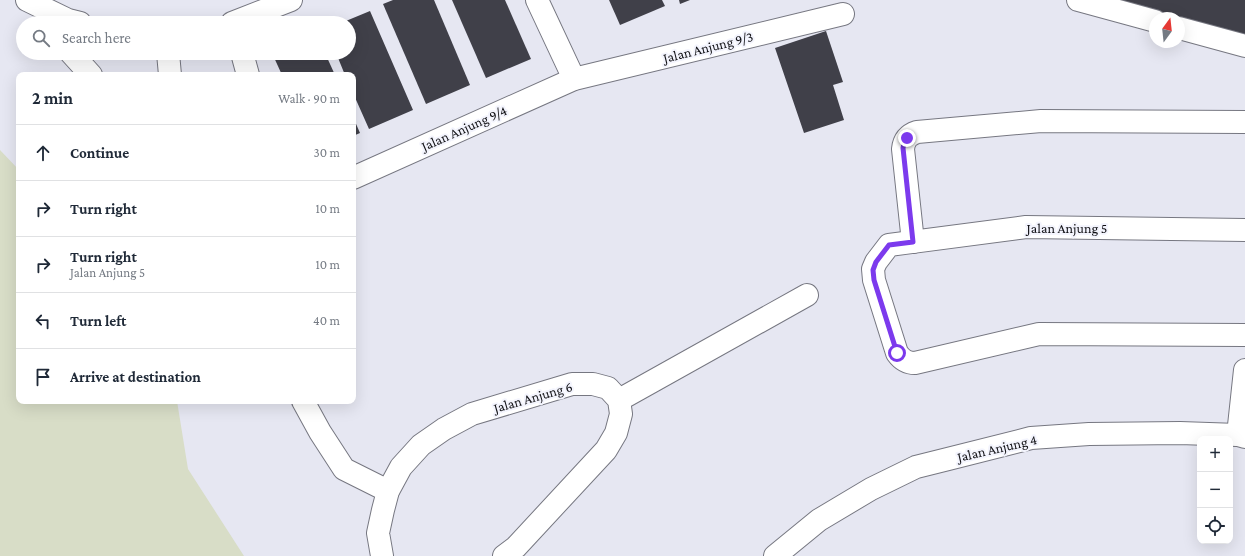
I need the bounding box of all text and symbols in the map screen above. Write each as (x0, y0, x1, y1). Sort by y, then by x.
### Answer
north arrow (1149, 12, 1185, 48)
search box (16, 16, 356, 60)
icon: search (30, 27, 52, 49)
street label: Jalan Anjung 9/3 (659, 28, 755, 67)
text: Search here (62, 30, 131, 46)
text: 2 min (32, 89, 73, 108)
text: Walk · 90 m (278, 91, 340, 106)
street label: Jalan Anjung 9/4 (417, 102, 510, 156)
route end (898, 129, 916, 147)
icon: ahead (32, 142, 54, 164)
text: Continue (70, 145, 129, 161)
text: 30 m (314, 145, 340, 160)
icon: right (32, 198, 54, 220)
text: Turn right (70, 201, 137, 217)
text: 10 m (315, 201, 340, 216)
street label: Jalan Anjung 5 (1025, 220, 1107, 237)
text: Turn right (70, 249, 137, 265)
icon: right (32, 254, 54, 276)
text: 10 m (315, 257, 340, 272)
text: Jalan Anjung 5 (70, 265, 145, 280)
icon: left (32, 310, 54, 332)
text: Turn left (70, 313, 126, 329)
text: 40 m (313, 313, 340, 328)
route start (888, 344, 906, 362)
icon: arrive (32, 366, 54, 388)
text: Arrive at destination (70, 369, 201, 385)
street label: Jalan Anjung 6 (490, 378, 575, 417)
street label: Jalan Anjung 4 (954, 431, 1039, 466)
map controls (1197, 436, 1233, 544)
button: + (1197, 436, 1233, 472)
button: − (1197, 472, 1233, 508)
button: locate (1197, 508, 1233, 544)

